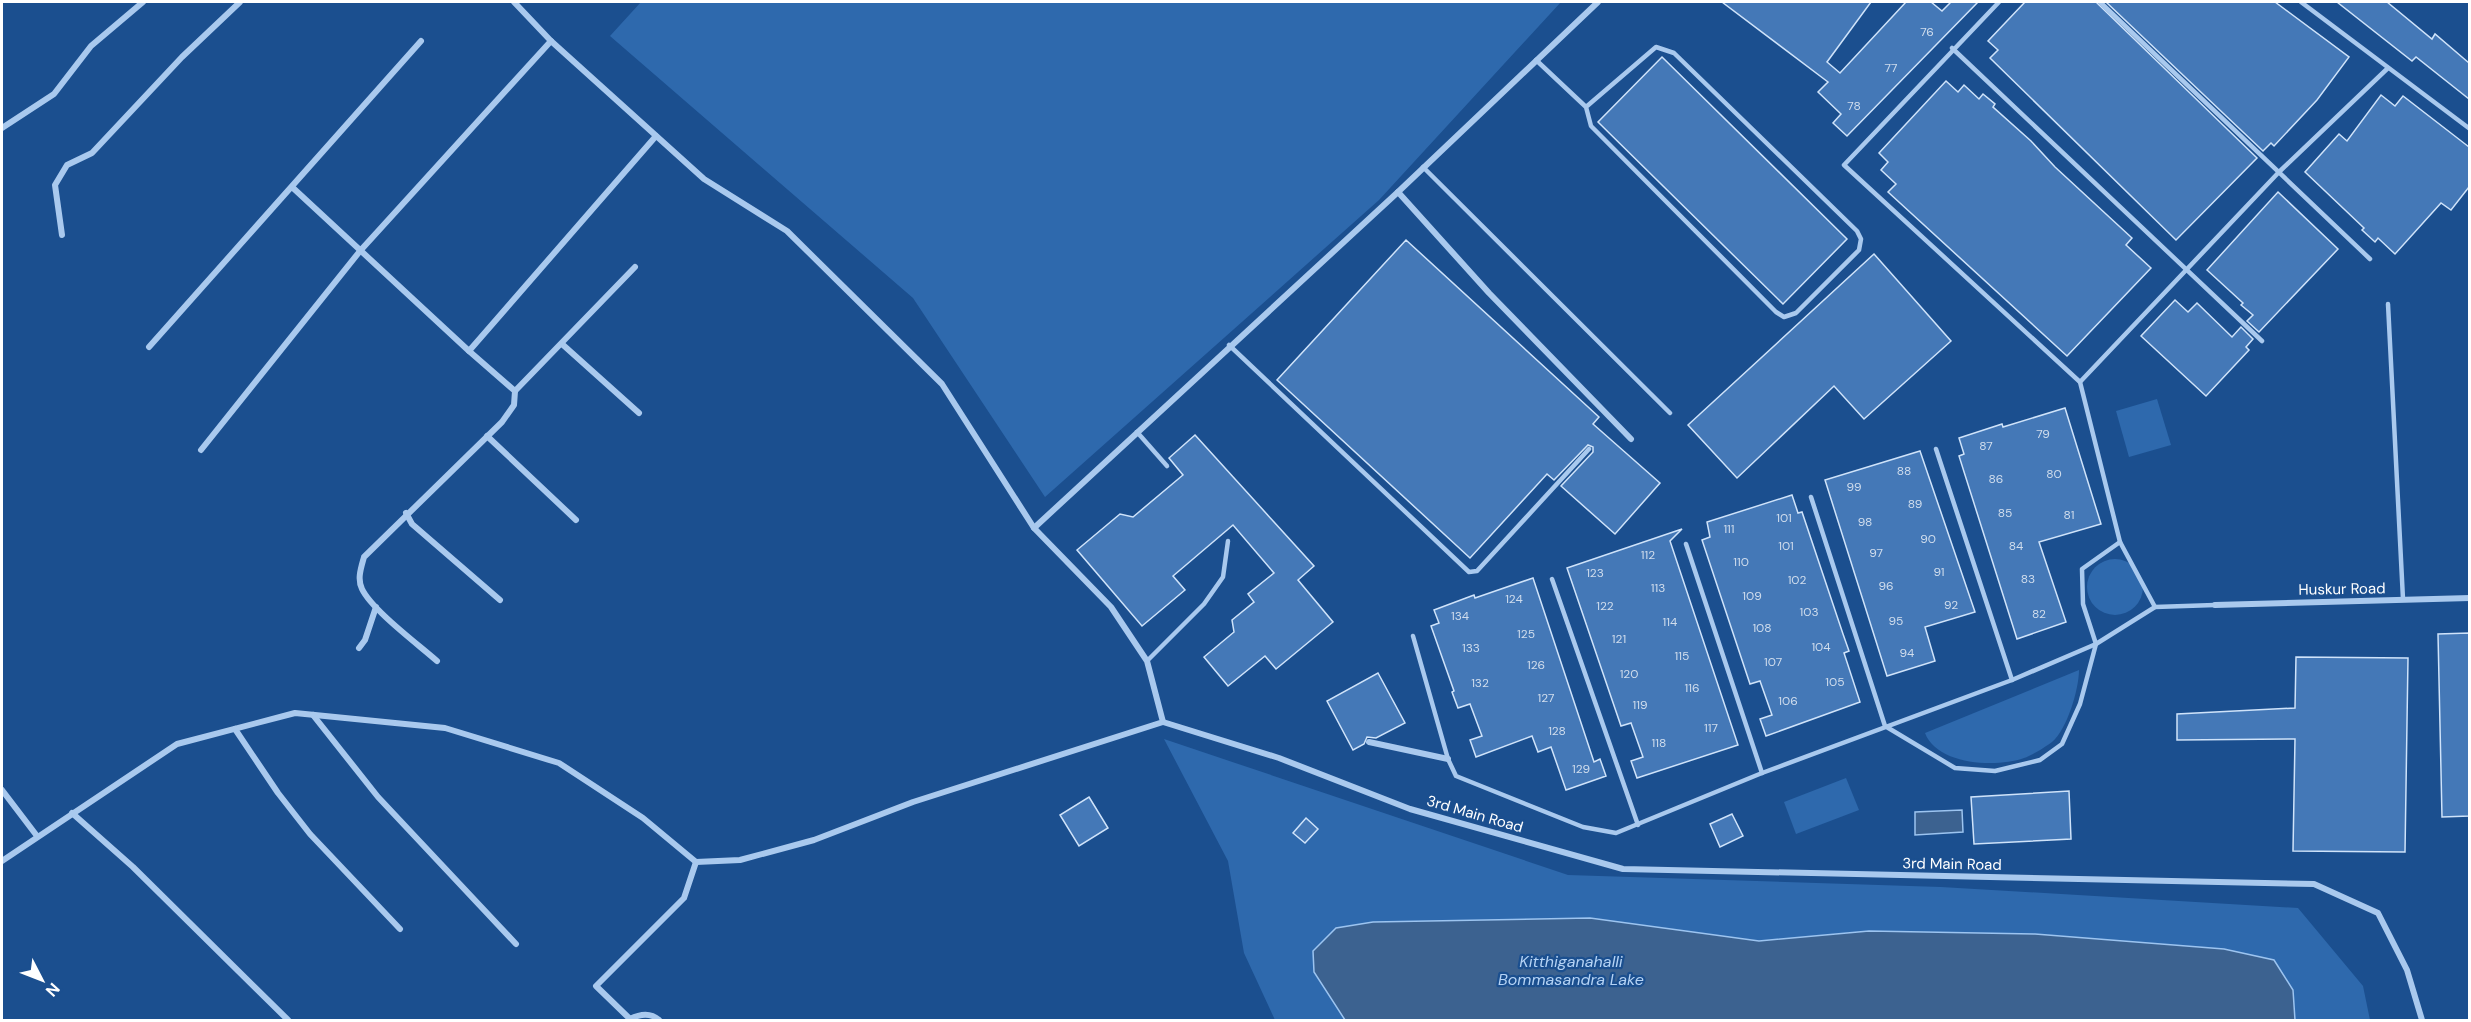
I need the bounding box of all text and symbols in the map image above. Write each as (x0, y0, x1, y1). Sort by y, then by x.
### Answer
house number: 76 (1920, 24, 1934, 40)
house number: 77 (1885, 60, 1897, 76)
house number: 78 (1847, 98, 1861, 114)
house number: 79 (2036, 426, 2050, 442)
house number: 87 (1979, 438, 1993, 454)
house number: 88 (1897, 463, 1911, 479)
house number: 80 (2046, 466, 2062, 482)
house number: 86 (1989, 471, 2003, 487)
house number: 99 (1846, 479, 1862, 495)
house number: 89 (1908, 496, 1922, 512)
house number: 85 (1998, 505, 2012, 521)
house number: 81 (2064, 507, 2074, 523)
house number: 101 (1776, 510, 1792, 526)
house number: 98 (1858, 514, 1872, 530)
house number: 111 (1723, 521, 1735, 537)
house number: 90 (1920, 531, 1936, 547)
house number: 101 (1778, 538, 1794, 554)
house number: 84 (2009, 538, 2023, 554)
house number: 97 (1869, 545, 1883, 561)
house number: 112 (1641, 547, 1655, 563)
house number: 110 (1733, 554, 1749, 570)
house number: 91 (1933, 564, 1945, 580)
house number: 123 (1586, 565, 1604, 581)
house number: 83 (2021, 571, 2035, 587)
house number: 102 (1788, 572, 1806, 588)
house number: 96 (1878, 578, 1894, 594)
street label: Huskur Road (2298, 578, 2386, 600)
house number: 113 (1651, 580, 1665, 596)
house number: 109 (1742, 588, 1762, 604)
house number: 124 (1505, 591, 1523, 607)
house number: 92 (1944, 597, 1958, 613)
house number: 122 (1596, 598, 1614, 614)
house number: 103 (1799, 604, 1819, 620)
house number: 82 (2032, 606, 2046, 622)
house number: 134 (1451, 608, 1469, 624)
house number: 95 (1889, 613, 1903, 629)
house number: 114 (1663, 614, 1677, 630)
house number: 108 (1752, 620, 1772, 636)
house number: 125 (1517, 626, 1535, 642)
house number: 121 (1612, 631, 1626, 647)
house number: 104 (1811, 639, 1831, 655)
house number: 133 (1462, 640, 1480, 656)
house number: 94 (1900, 645, 1914, 661)
house number: 115 (1675, 648, 1689, 664)
house number: 107 (1764, 654, 1782, 670)
house number: 126 (1527, 657, 1545, 673)
house number: 120 (1620, 666, 1638, 682)
house number: 105 (1825, 674, 1845, 690)
house number: 132 (1471, 675, 1489, 691)
house number: 116 (1684, 680, 1700, 696)
house number: 127 (1538, 690, 1554, 706)
house number: 106 (1778, 693, 1798, 709)
house number: 119 (1632, 697, 1648, 713)
house number: 117 (1704, 720, 1718, 736)
house number: 128 (1548, 723, 1566, 739)
house number: 118 (1652, 735, 1666, 751)
house number: 129 (1572, 761, 1590, 777)
street label: 3rd Main Road (1424, 791, 1526, 837)
street label: 3rd Main Road (1902, 853, 2002, 875)
north arrow (12, 950, 72, 1010)
water label: Kitthiganahalli Bommasandra Lake (1498, 951, 1644, 990)
text: N (41, 978, 64, 1001)

